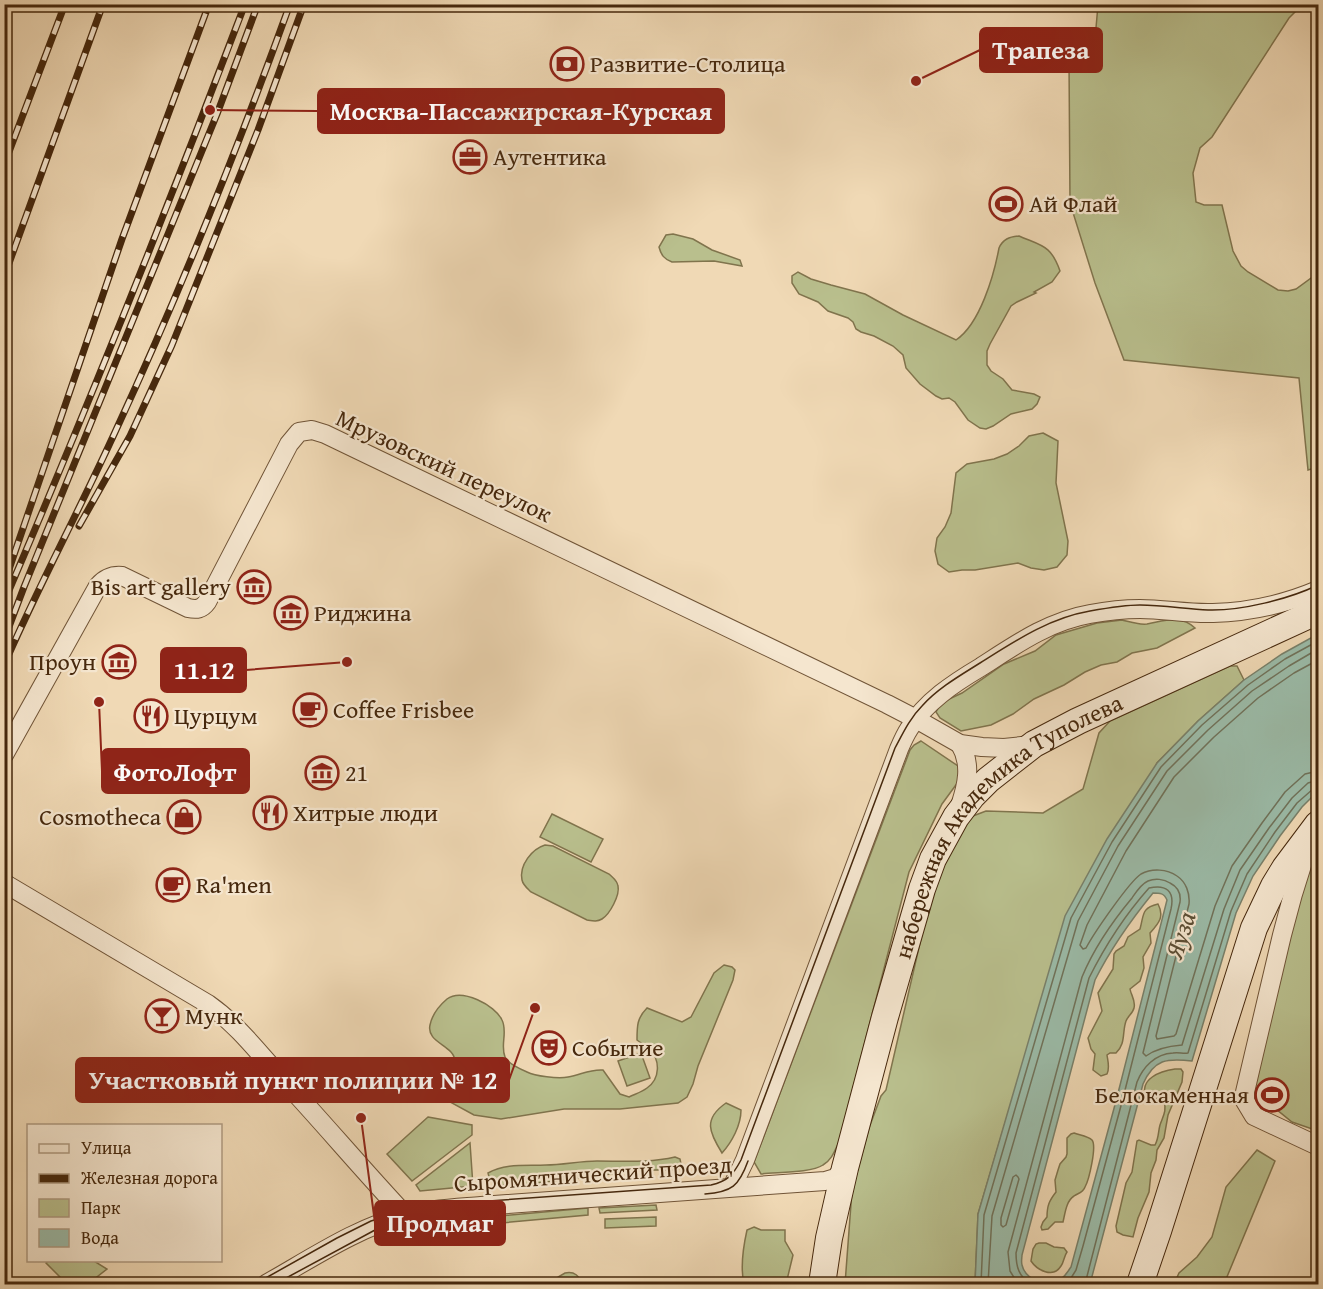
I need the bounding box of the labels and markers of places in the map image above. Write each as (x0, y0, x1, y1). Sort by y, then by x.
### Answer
callout: Трапеза (980, 28, 1102, 72)
bank icon: Развитие-Столица (549, 46, 585, 82)
place label: Развитие-Столица (590, 46, 786, 81)
callout: Москва-Пассажирская-Курская (318, 89, 724, 133)
office icon: Аутентика (452, 139, 488, 175)
place label: Аутентика (493, 139, 607, 174)
sports icon: Ай Флай (988, 186, 1024, 222)
place label: Ай Флай (1029, 186, 1118, 221)
place label: Bis art gallery (91, 569, 231, 604)
museum icon: Bis art gallery (236, 569, 272, 605)
museum icon: Риджина (273, 595, 309, 631)
place label: Риджина (314, 595, 412, 630)
place label: Проун (29, 644, 96, 679)
museum icon: Проун (101, 644, 137, 680)
callout: 11.12 (161, 648, 246, 692)
cafe icon: Coffee Frisbee (292, 692, 328, 728)
place label: Coffee Frisbee (333, 692, 474, 727)
restaurant icon: Цурцум (133, 698, 169, 734)
place label: Цурцум (174, 698, 258, 733)
callout: ФотоЛофт (102, 749, 249, 793)
museum icon: 21 (304, 755, 340, 791)
place label: 21 (345, 755, 368, 790)
restaurant icon: Хитрые люди (252, 795, 288, 831)
place label: Хитрые люди (293, 795, 438, 830)
place label: Cosmotheca (39, 799, 162, 834)
shop icon: Cosmotheca (166, 799, 202, 835)
cafe icon: Ra'men (155, 867, 191, 903)
place label: Ra'men (196, 867, 272, 902)
bar icon: Мунк (144, 998, 180, 1034)
place label: Мунк (185, 998, 243, 1033)
theatre icon: Событие (531, 1030, 567, 1066)
place label: Событие (572, 1030, 664, 1065)
callout: Участковый пункт полиции № 12 (76, 1058, 509, 1102)
place label: Белокаменная (1095, 1077, 1249, 1112)
sports icon: Белокаменная (1254, 1077, 1290, 1113)
callout: Продмаг (375, 1201, 505, 1245)

